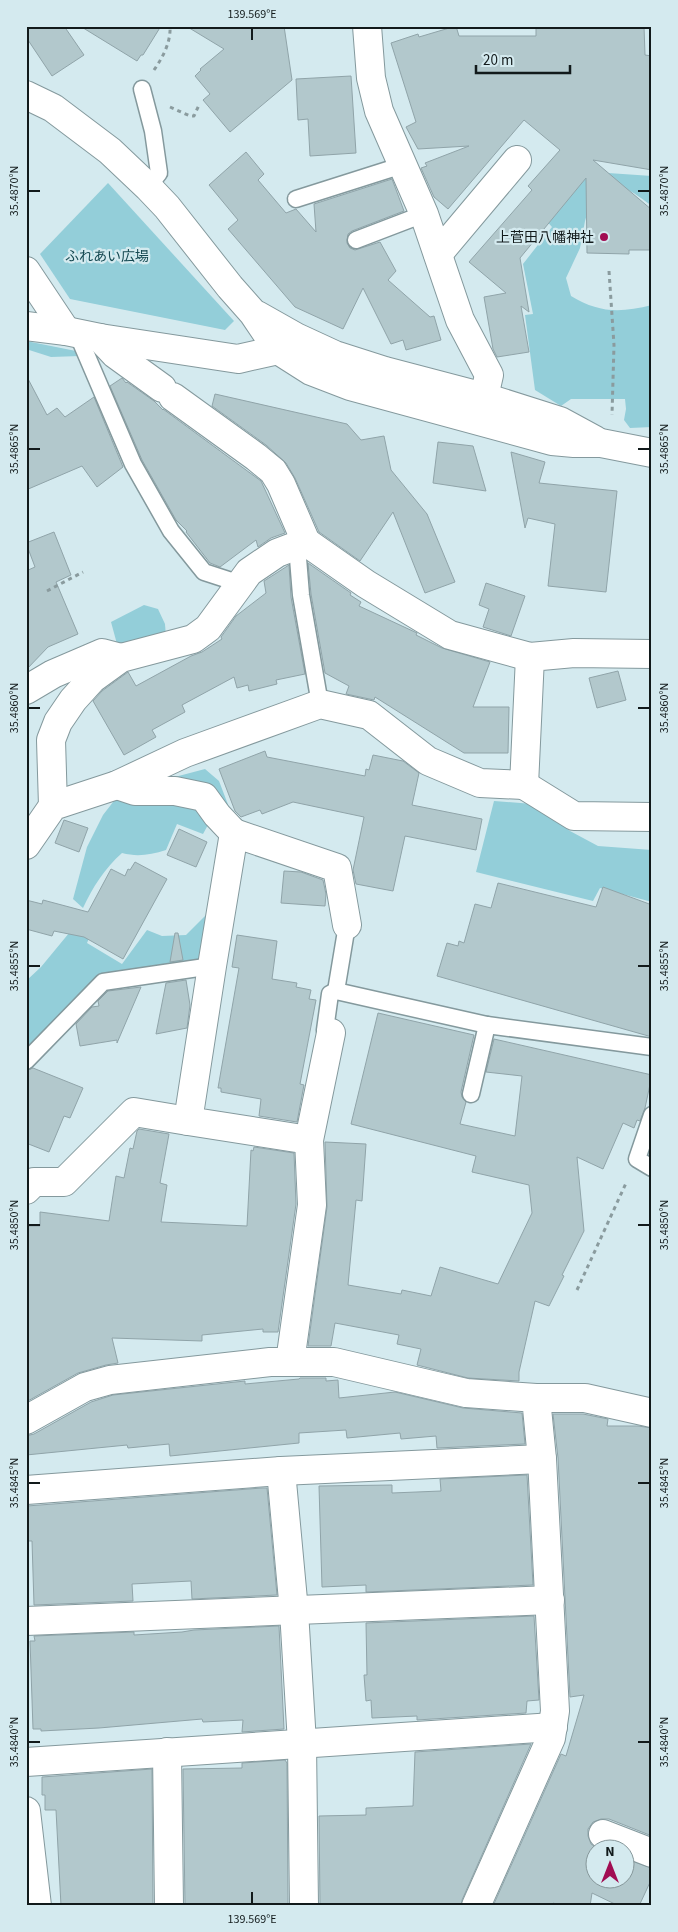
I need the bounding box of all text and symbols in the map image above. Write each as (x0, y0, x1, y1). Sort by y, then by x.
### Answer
text: 139.569°E (227, 6, 277, 23)
scale bar (476, 42, 569, 74)
text: 20 m (483, 50, 513, 71)
text: 35.4870°N (6, 166, 23, 216)
text: 35.4870°N (656, 166, 673, 216)
place label: 上菅田八幡神社 (496, 228, 594, 248)
marker: 上菅田八幡神社 (598, 231, 610, 243)
park label: ふれあい広場 (65, 247, 149, 267)
text: 35.4865°N (6, 424, 23, 474)
text: 35.4865°N (656, 424, 673, 474)
text: 35.4860°N (6, 683, 23, 733)
text: 35.4860°N (656, 683, 673, 733)
text: 35.4855°N (6, 941, 23, 991)
text: 35.4855°N (656, 941, 673, 991)
text: 35.4850°N (6, 1200, 23, 1250)
text: 35.4850°N (656, 1200, 673, 1250)
text: 35.4845°N (6, 1458, 23, 1508)
text: 35.4845°N (656, 1458, 673, 1508)
text: 35.4840°N (6, 1717, 23, 1767)
text: 35.4840°N (656, 1717, 673, 1767)
north arrow (586, 1840, 636, 1890)
text: N (605, 1842, 615, 1862)
text: 139.569°E (227, 1911, 277, 1928)

